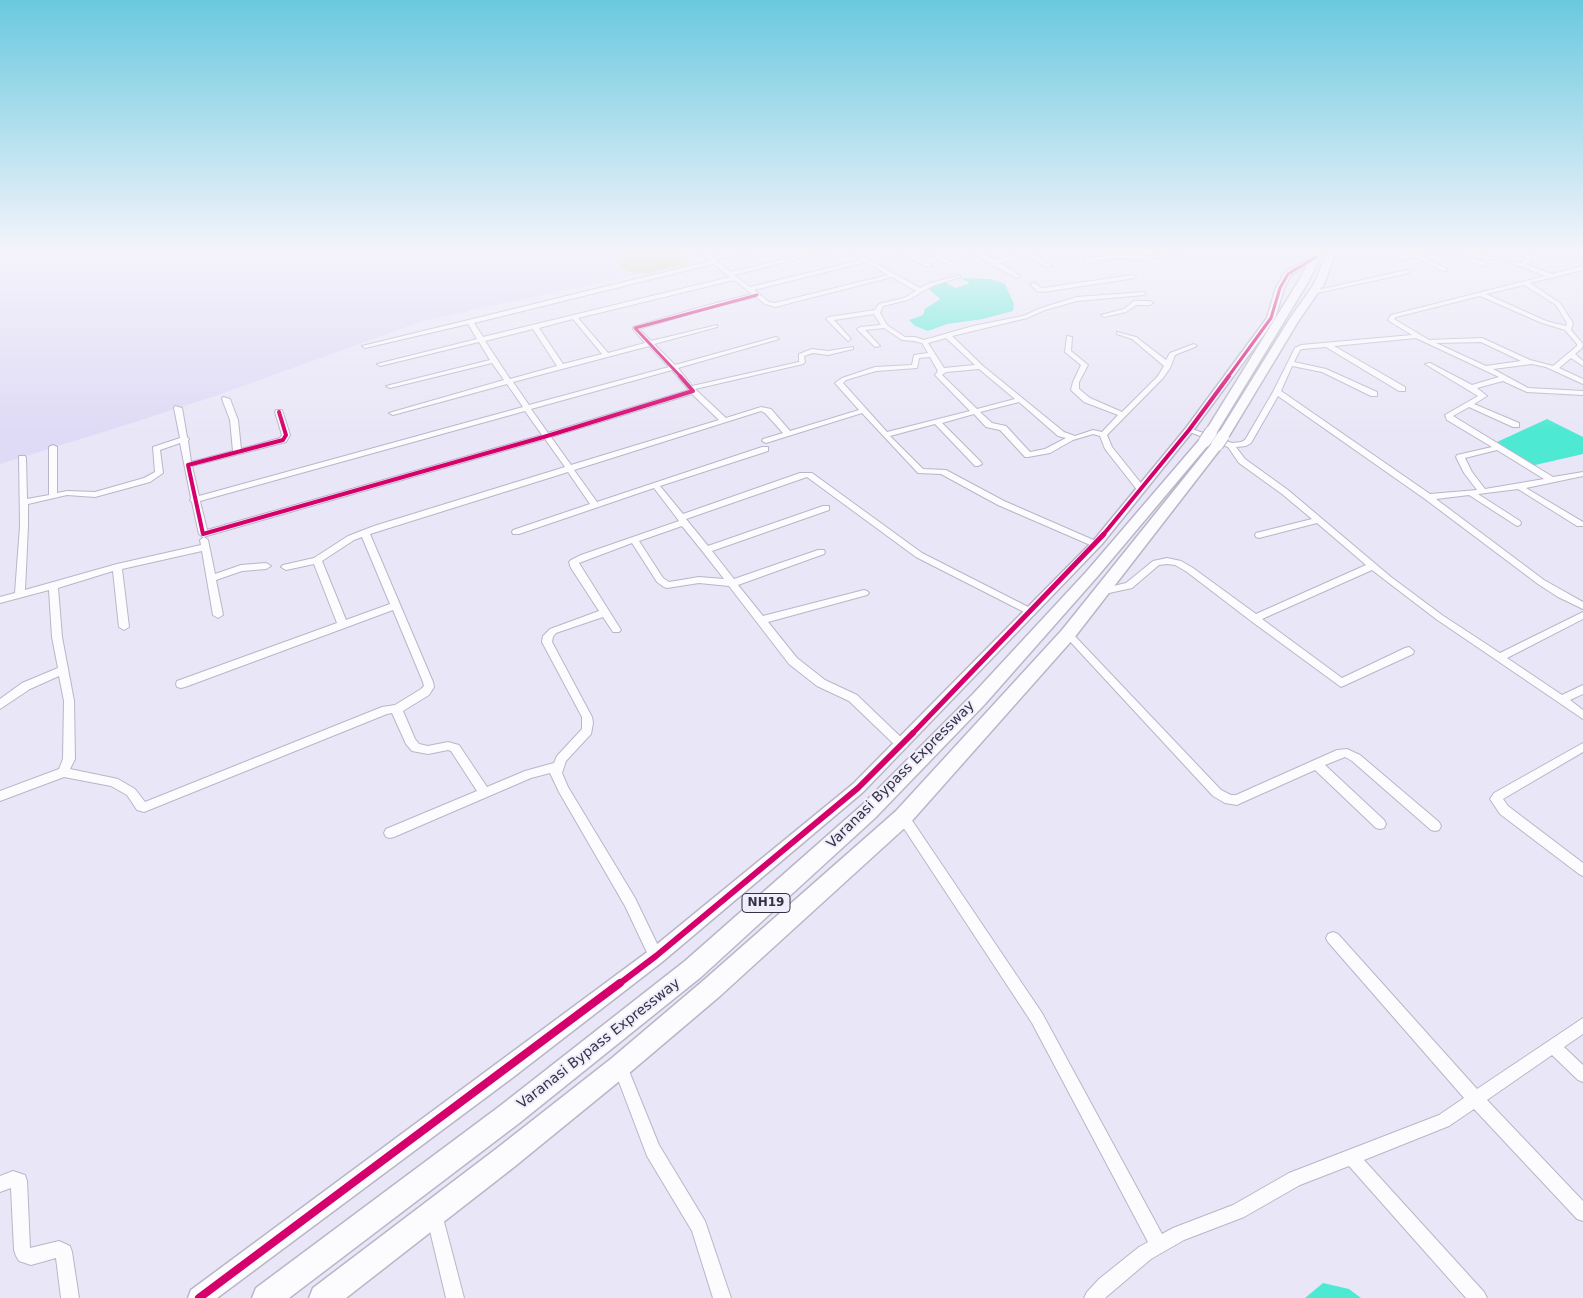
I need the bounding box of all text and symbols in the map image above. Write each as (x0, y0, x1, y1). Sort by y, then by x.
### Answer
street label: Varanasi Bypass Expressway (824, 698, 978, 852)
road number: NH19 (742, 894, 790, 912)
street label: Varanasi Bypass Expressway (514, 975, 684, 1113)

